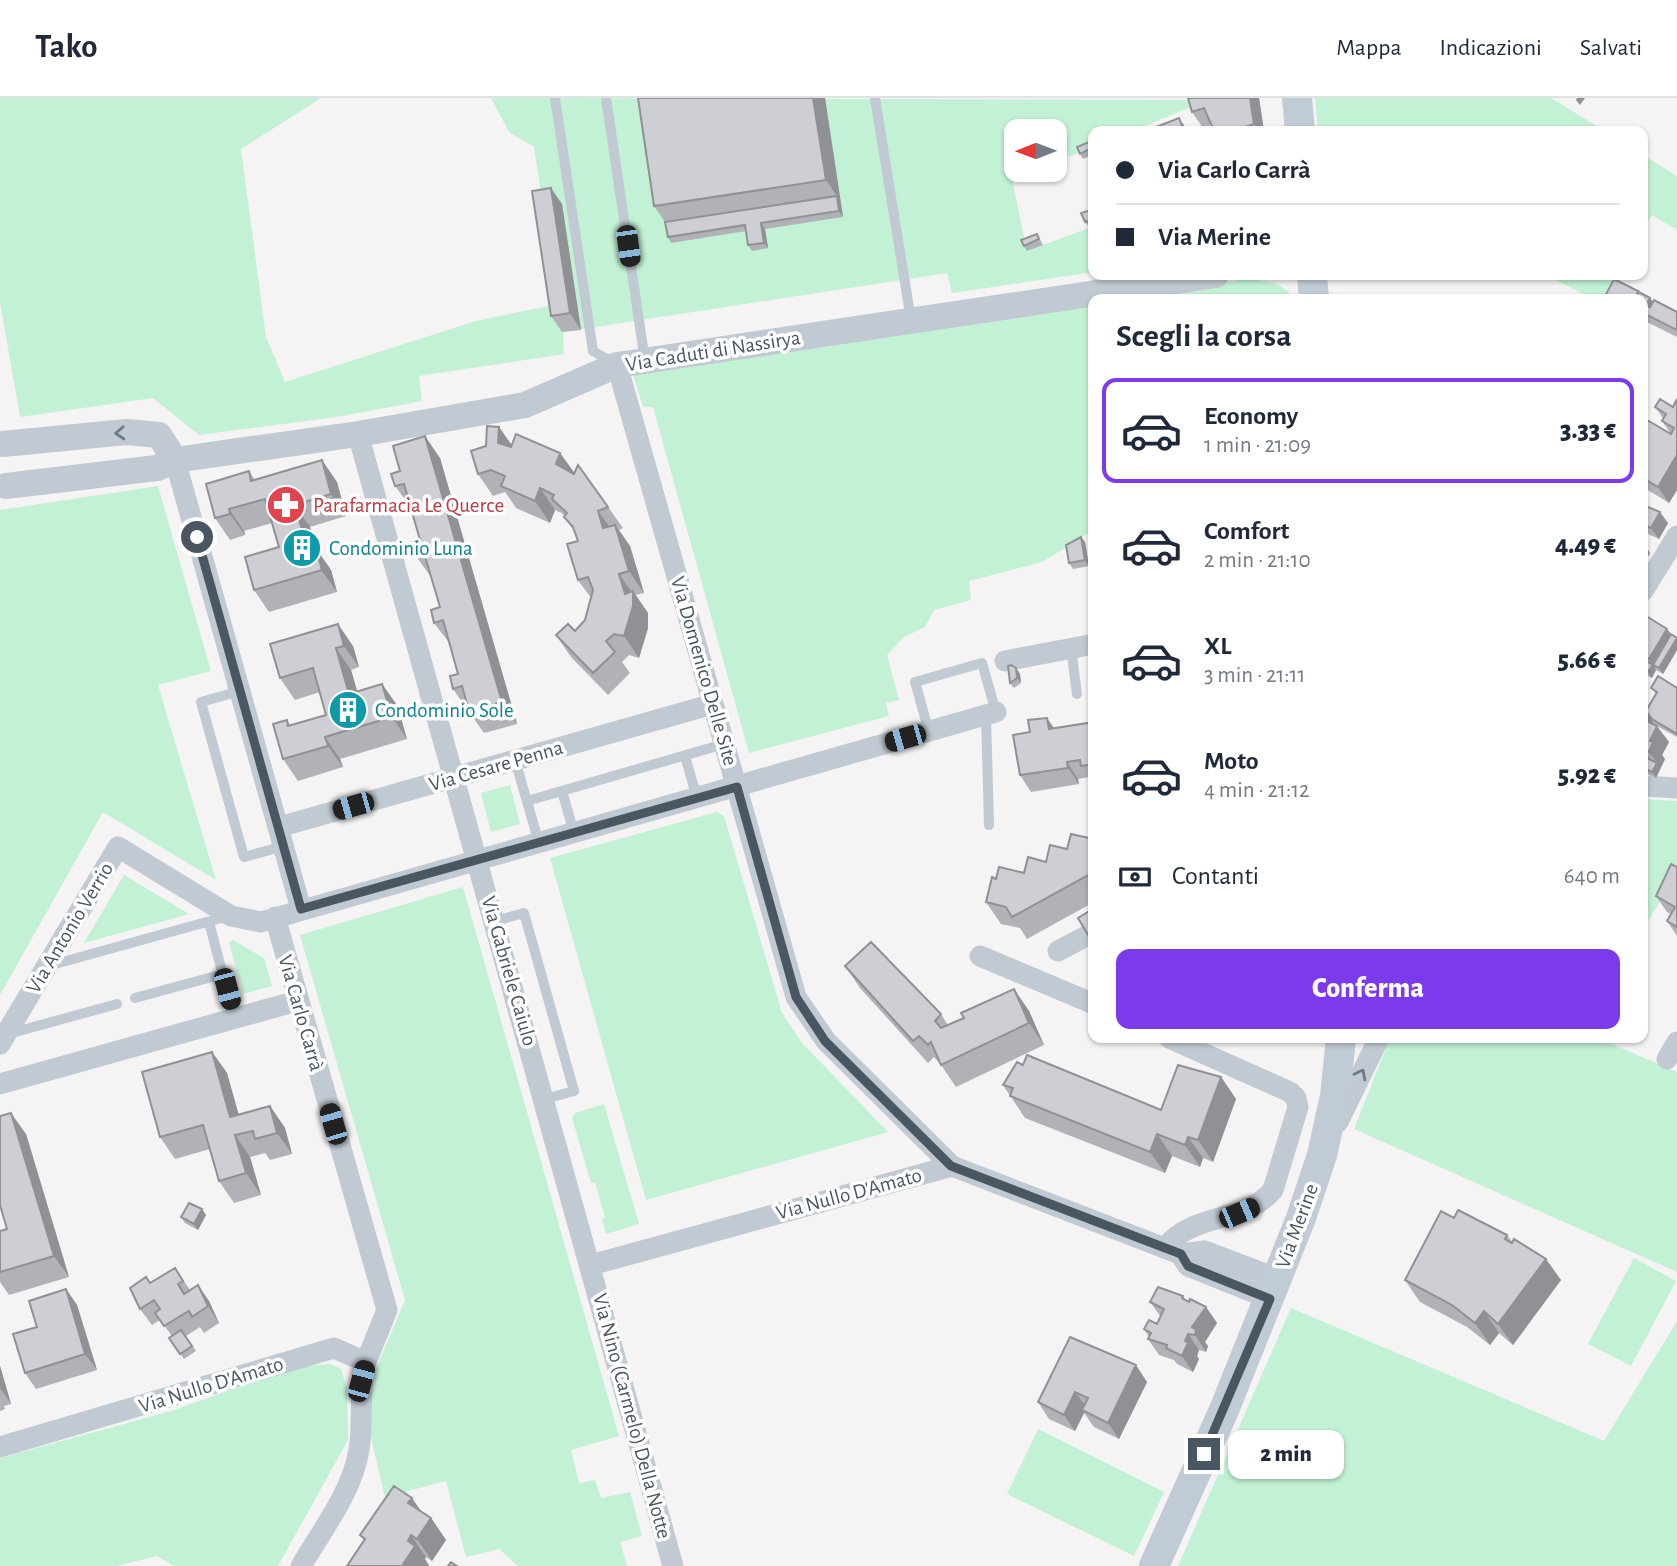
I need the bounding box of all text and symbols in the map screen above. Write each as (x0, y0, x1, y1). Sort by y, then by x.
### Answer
text: Tako (35, 31, 98, 64)
text: Mappa (1336, 36, 1401, 60)
text: Indicazioni (1439, 36, 1542, 60)
text: Salvati (1580, 36, 1642, 60)
north arrow (1004, 119, 1068, 182)
map controls (1004, 119, 1067, 182)
text: Via Carlo Carrà (1158, 157, 1311, 183)
car (615, 224, 642, 268)
text: Via Merine (1158, 224, 1271, 250)
text: Scegli la corsa (1116, 320, 1292, 352)
street label: Via Caduti di Nassirya (624, 327, 802, 375)
icon: car (1120, 399, 1183, 462)
text: Economy (1204, 403, 1298, 429)
text: 3.33 € (1560, 417, 1616, 443)
one-way arrow (115, 426, 126, 441)
text: 1 min · 21:09 (1204, 434, 1311, 457)
pharmacy icon: Parafarmacia Le Querce (265, 484, 307, 526)
place label: Parafarmacia Le Querce (313, 495, 504, 516)
icon: car (1120, 514, 1183, 577)
text: Comfort (1204, 518, 1289, 544)
route start (181, 521, 213, 553)
building icon: Condominio Luna (281, 527, 323, 569)
text: 4.49 € (1555, 532, 1616, 558)
place label: Condominio Luna (329, 538, 473, 559)
text: 2 min · 21:10 (1204, 549, 1311, 572)
street label: Via Domenico Delle Site (667, 574, 741, 768)
icon: car (1120, 629, 1183, 692)
text: XL (1204, 633, 1231, 659)
text: 5.66 € (1558, 647, 1616, 673)
text: 3 min · 21:11 (1204, 664, 1305, 687)
building icon: Condominio Sole (327, 689, 369, 731)
place label: Condominio Sole (375, 700, 514, 721)
car (882, 722, 929, 754)
street label: Via Cesare Penna (427, 737, 566, 795)
icon: car (1120, 744, 1183, 807)
text: Moto (1204, 748, 1259, 774)
text: 5.92 € (1558, 762, 1616, 788)
text: 4 min · 21:12 (1204, 779, 1310, 802)
car (330, 790, 377, 822)
icon: cash (1116, 858, 1154, 896)
street label: Via Antonio Verrio (23, 859, 117, 997)
text: Contanti (1172, 863, 1259, 889)
text: 640 m (1564, 865, 1620, 888)
street label: Via Gabriele Caiulo (478, 894, 540, 1048)
button: Conferma (1116, 949, 1620, 1029)
street label: Via Carlo Carrà (274, 953, 328, 1074)
car (212, 966, 243, 1012)
one-way arrow (1352, 1069, 1366, 1081)
car (318, 1101, 349, 1147)
street label: Via Nullo D'Amato (774, 1164, 924, 1224)
street label: Via Merine (1272, 1181, 1322, 1271)
car (1216, 1195, 1263, 1231)
street label: Via Nino (Carmelo) Della Notte (589, 1291, 675, 1541)
street label: Via Nullo D'Amato (136, 1353, 286, 1417)
car (346, 1358, 377, 1404)
callout: 2 min (1228, 1430, 1344, 1478)
route end (1188, 1438, 1220, 1470)
text: 2 min (1260, 1443, 1312, 1466)

